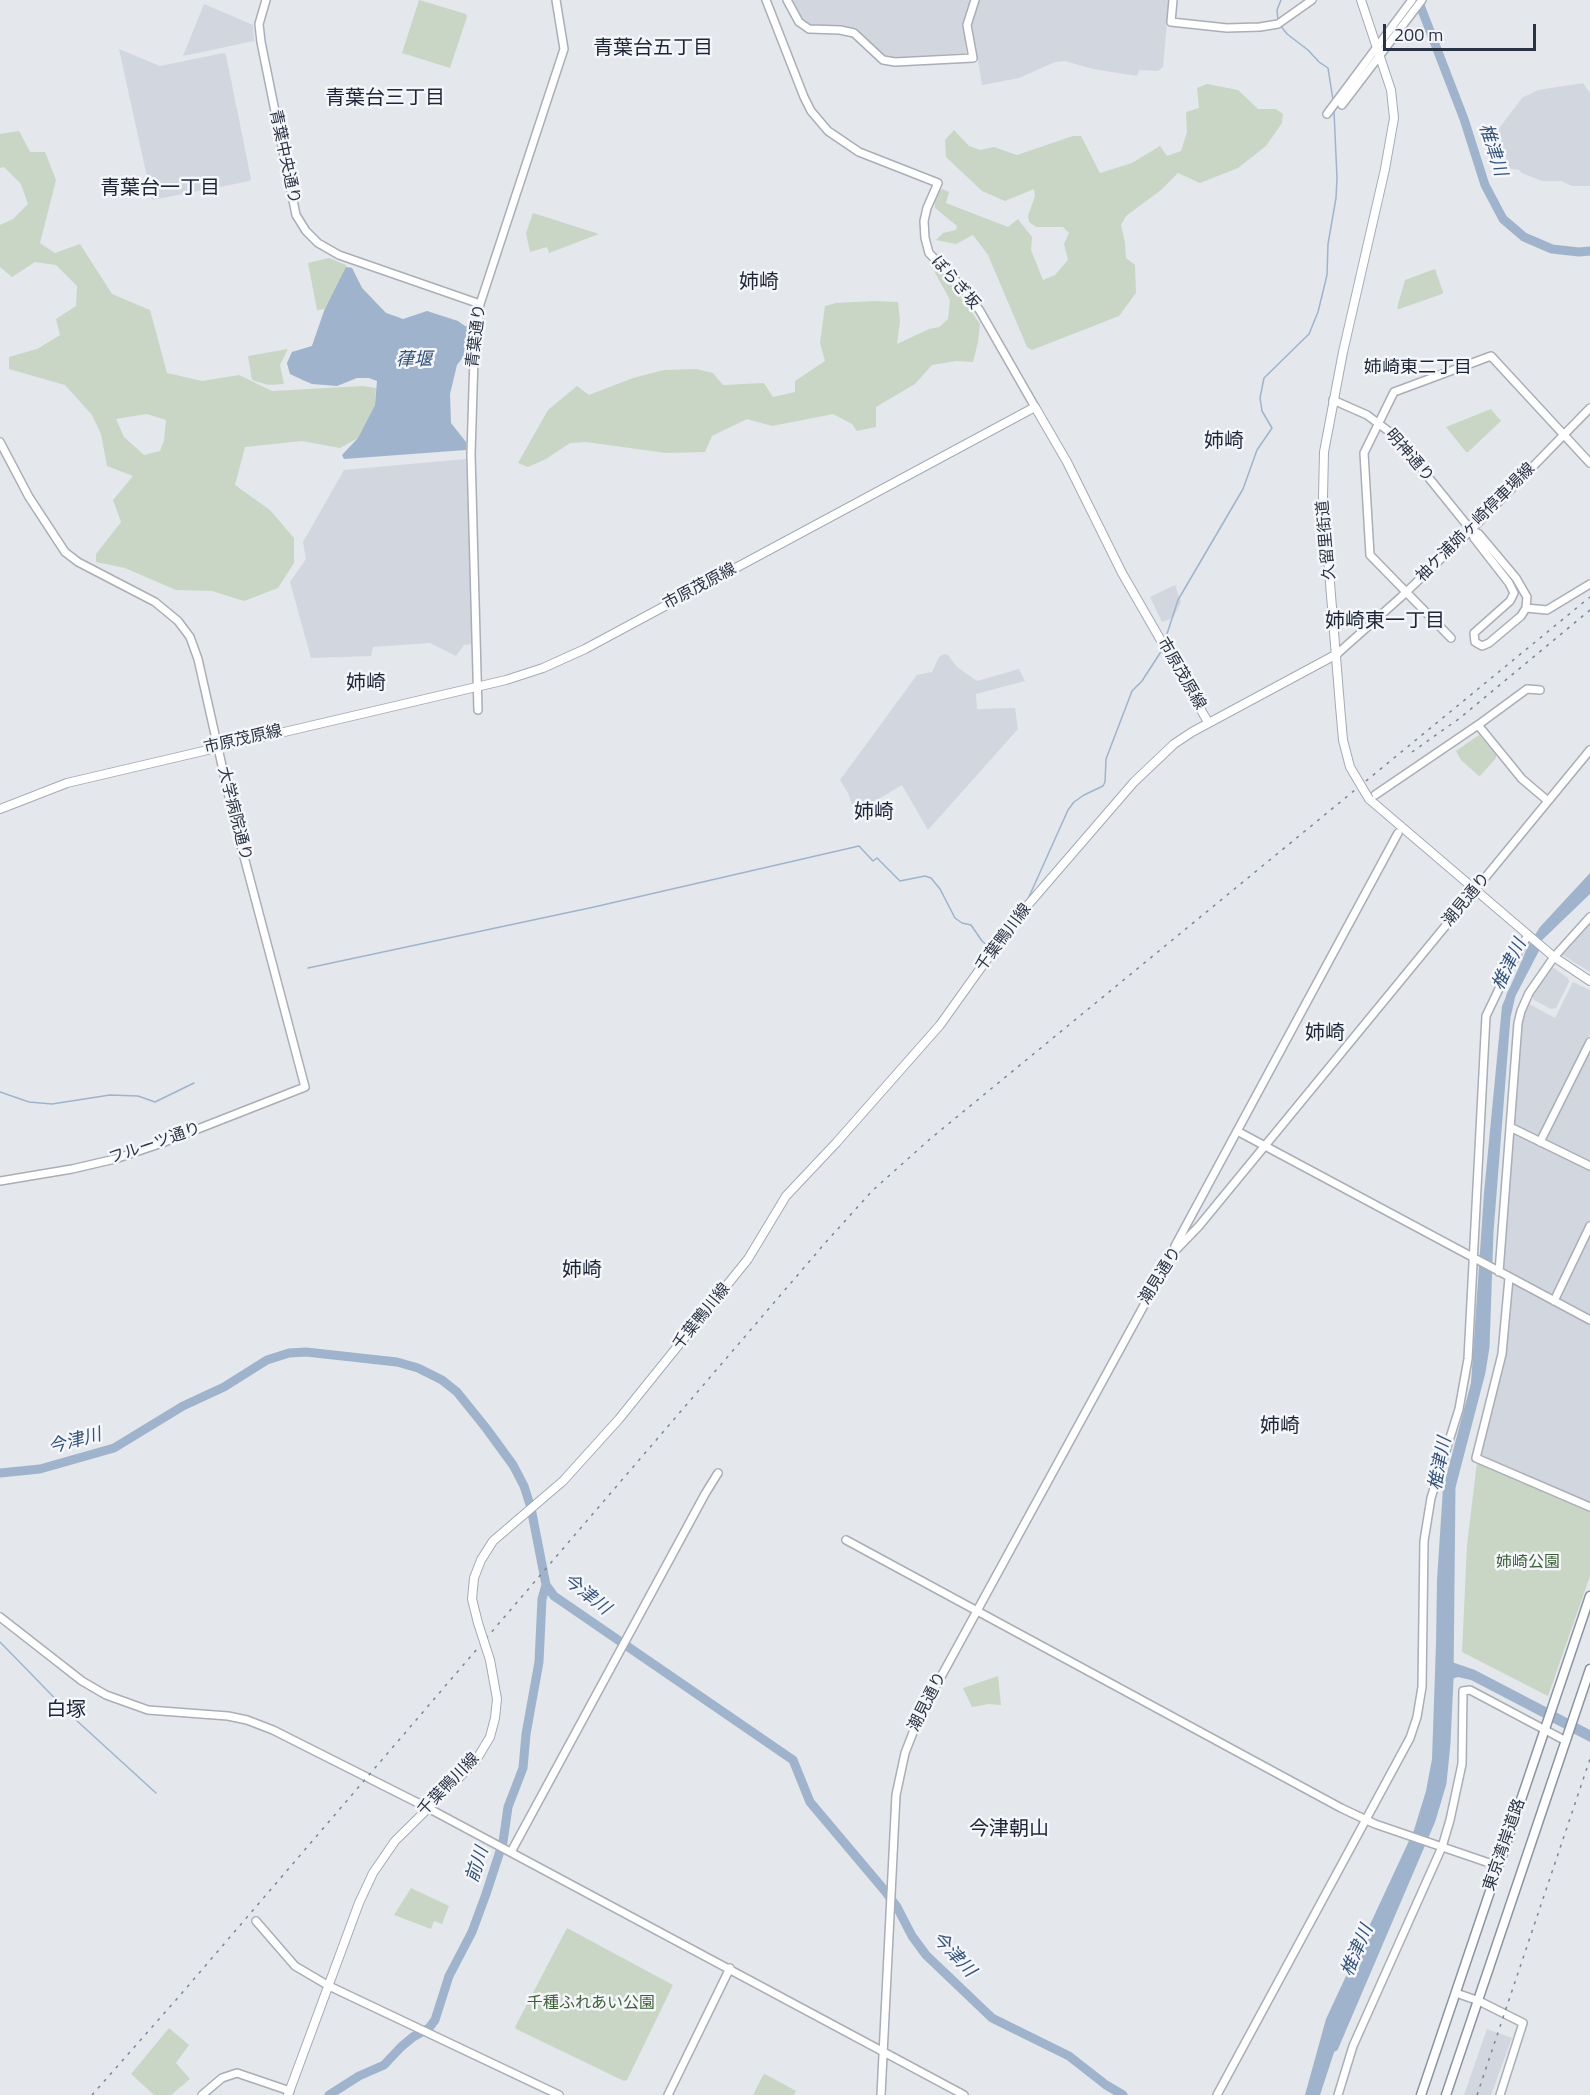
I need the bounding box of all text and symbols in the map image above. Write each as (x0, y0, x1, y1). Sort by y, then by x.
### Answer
scale bar (1386, 12, 1539, 50)
text: 200 m (1394, 21, 1443, 48)
district label: 青葉台五丁目 (593, 37, 713, 61)
district label: 青葉台三丁目 (325, 87, 445, 111)
street label: 青葉中央通り (265, 108, 303, 206)
water label: 椎津川 (1473, 121, 1511, 179)
district label: 青葉台一丁目 (100, 177, 220, 201)
street label: ぼらぎ坂 (927, 253, 983, 313)
district label: 姉崎 (739, 271, 779, 295)
street label: 青葉通り (464, 303, 490, 369)
water label: 葎堰 (396, 350, 432, 372)
district label: 姉崎東二丁目 (1364, 358, 1472, 380)
street label: 明神通り (1381, 426, 1437, 486)
district label: 姉崎 (1204, 430, 1244, 454)
street label: 袖ケ浦姉ヶ崎停車場線 (1413, 460, 1539, 586)
street label: 久留里街道 (1314, 499, 1340, 581)
street label: 市原茂原線 (660, 560, 740, 614)
district label: 姉崎東一丁目 (1325, 610, 1445, 634)
street label: 市原茂原線 (1153, 635, 1209, 713)
district label: 姉崎 (346, 672, 386, 696)
street label: 市原茂原線 (202, 722, 284, 758)
street label: 大学病院通り (213, 765, 255, 863)
district label: 姉崎 (854, 801, 894, 825)
street label: 潮見通り (1439, 869, 1495, 931)
street label: 千葉鴨川線 (972, 900, 1036, 976)
water label: 椎津川 (1488, 936, 1532, 994)
district label: 姉崎 (1305, 1022, 1345, 1046)
street label: フルーツ通り (106, 1119, 204, 1169)
street label: 潮見通り (1136, 1244, 1186, 1308)
district label: 姉崎 (562, 1259, 602, 1283)
street label: 千葉鴨川線 (669, 1280, 735, 1354)
district label: 姉崎 (1260, 1415, 1300, 1439)
water label: 今津川 (46, 1425, 104, 1459)
water label: 椎津川 (1425, 1435, 1457, 1493)
park label: 姉崎公園 (1496, 1553, 1560, 1573)
water label: 今津川 (558, 1570, 614, 1620)
street label: 潮見通り (905, 1669, 951, 1735)
district label: 白塚 (46, 1699, 86, 1723)
street label: 千葉鴨川線 (414, 1750, 484, 1820)
street label: 東京湾岸道路 (1480, 1796, 1530, 1894)
district label: 今津朝山 (969, 1818, 1049, 1842)
water label: 前川 (462, 1845, 494, 1885)
water label: 椎津川 (1338, 1922, 1378, 1980)
water label: 今津川 (927, 1928, 979, 1982)
park label: 千種ふれあい公園 (527, 1994, 655, 2014)

